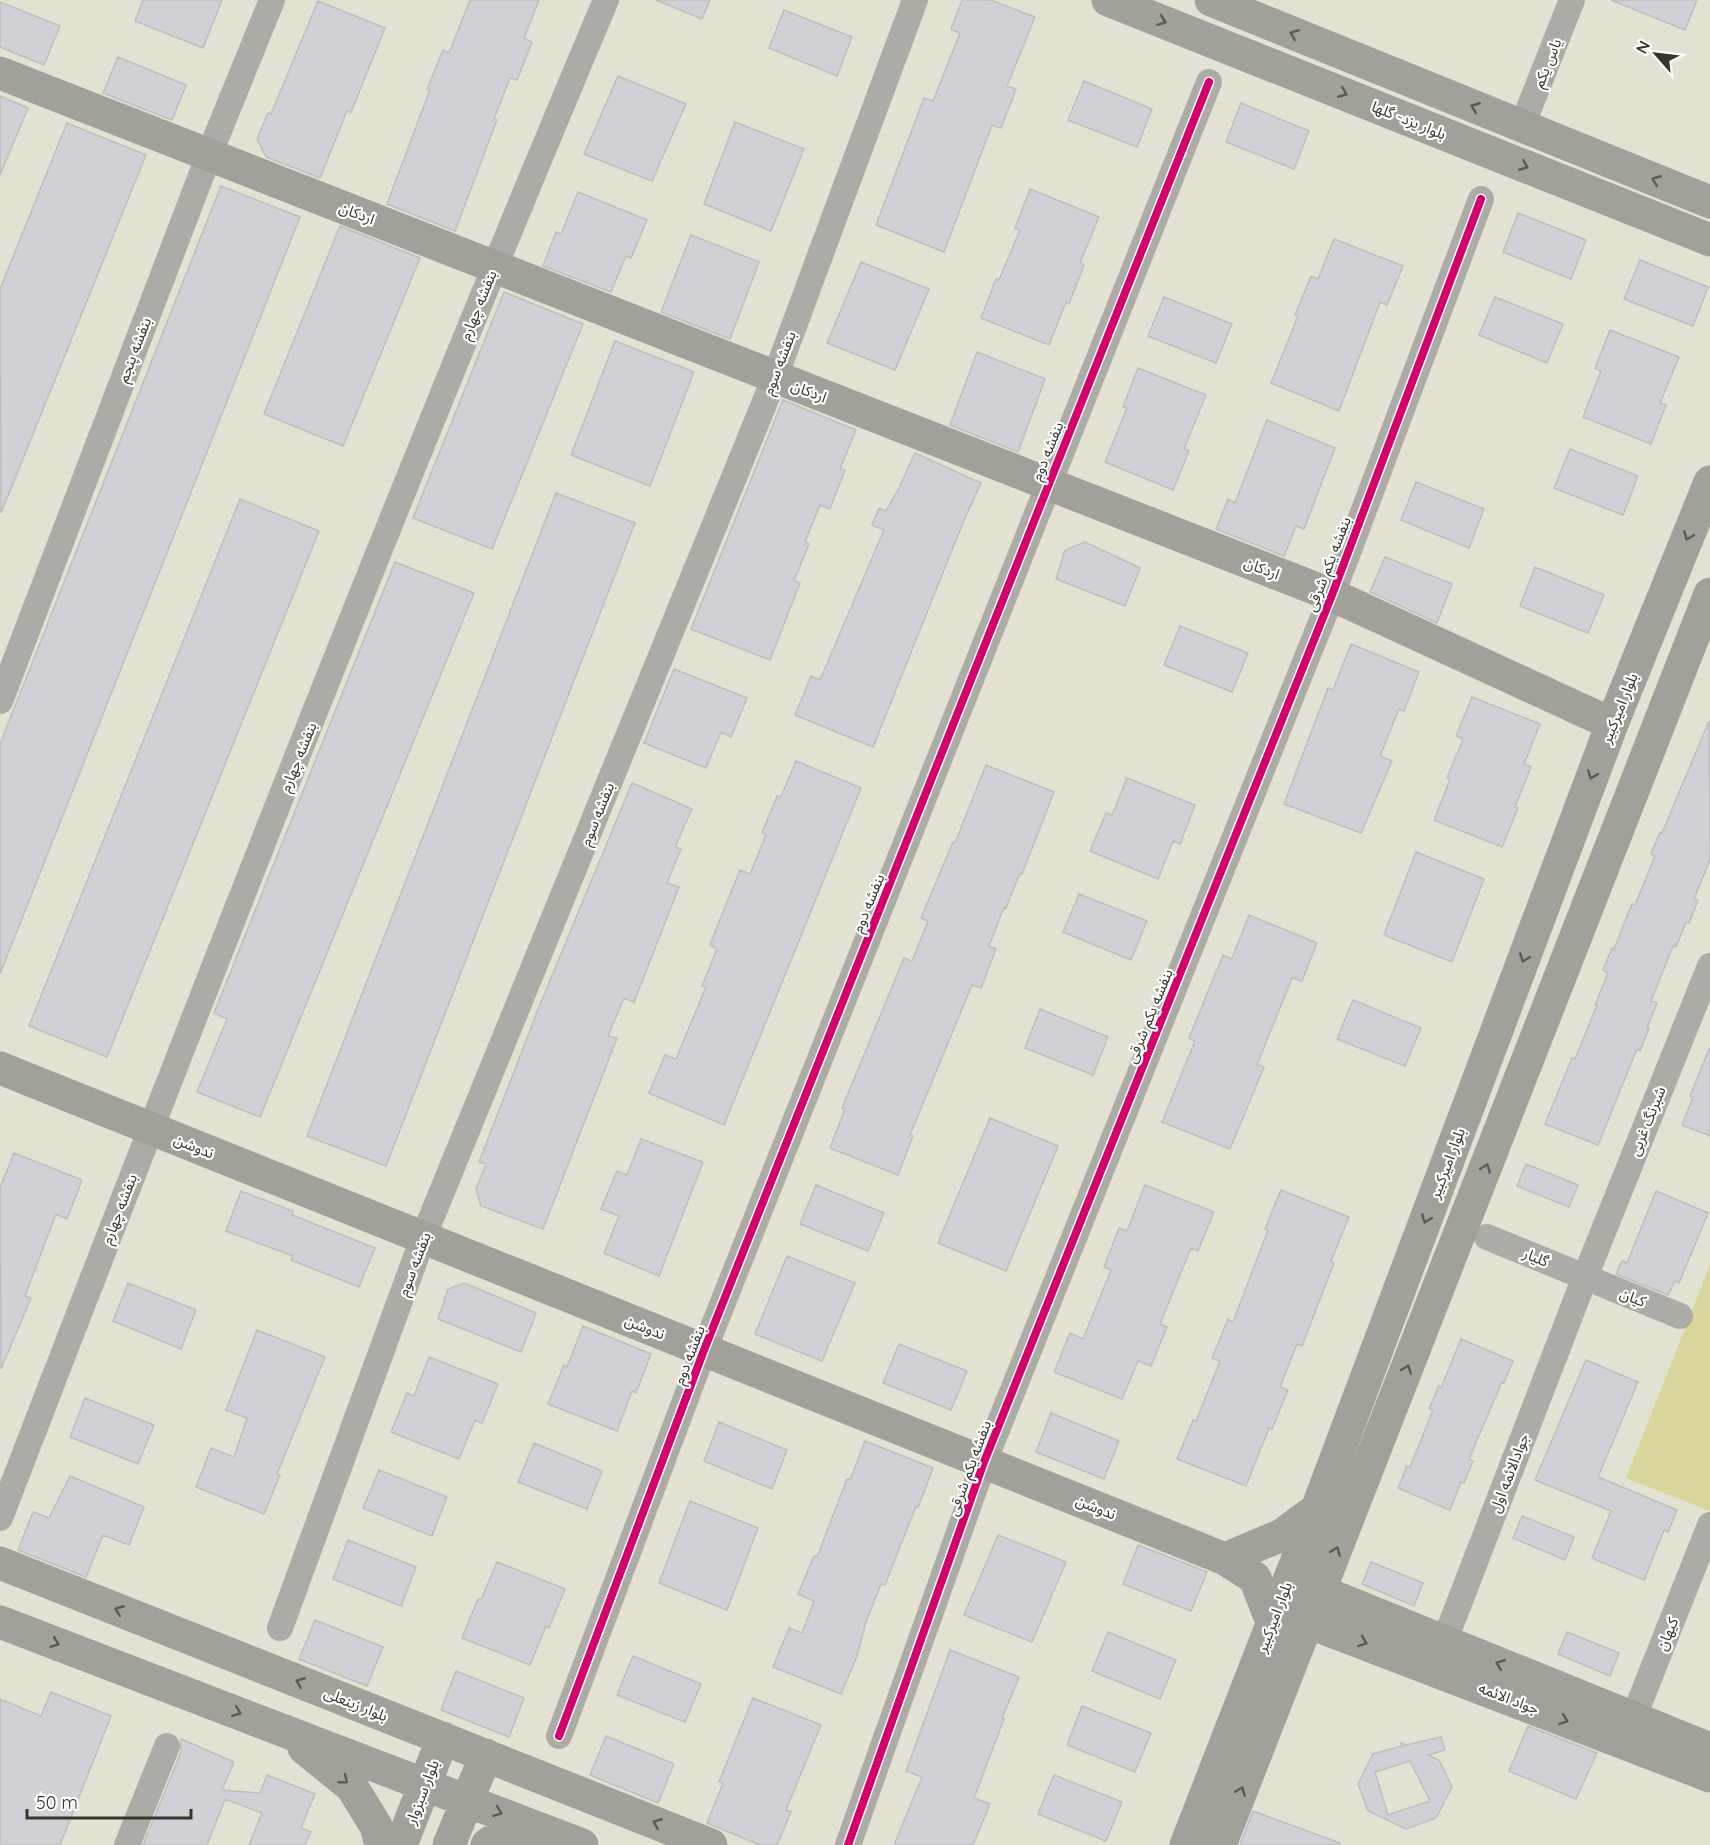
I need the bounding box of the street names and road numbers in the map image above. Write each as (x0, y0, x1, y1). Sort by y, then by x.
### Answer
street label: یاس یکم (1529, 36, 1567, 91)
street label: بلوار یزد- گلها (1369, 96, 1449, 144)
street label: اردکان (337, 198, 377, 228)
street label: بنفشه چهارم (455, 267, 502, 343)
street label: بنفشه پنجم (113, 315, 157, 386)
street label: بنفشه سوم (758, 328, 802, 398)
street label: اردکان (789, 376, 829, 406)
street label: بنفشه دوم (1027, 419, 1069, 484)
street label: بنفشه یکم شرقی (1301, 514, 1357, 615)
street label: اردکان (1242, 553, 1282, 583)
street label: بلوار امیرکبیر (1596, 670, 1642, 747)
street label: بنفشه چهارم (275, 719, 322, 795)
street label: بنفشه سوم (576, 779, 620, 849)
street label: بنفشه دوم (848, 871, 890, 936)
street label: بنفشه یکم شرقی (1121, 966, 1178, 1067)
street label: شبرنگ غربی (1624, 1083, 1670, 1159)
street label: بلوار امیرکبیر (1425, 1125, 1469, 1202)
street label: ندوشن (171, 1129, 217, 1163)
street label: بنفشه چهارم (97, 1171, 143, 1248)
street label: بنفشه سوم (393, 1229, 437, 1299)
street label: گلیار (1519, 1243, 1552, 1271)
street label: کیان (1617, 1283, 1650, 1311)
street label: ندوشن (622, 1310, 668, 1344)
street label: بنفشه دوم (669, 1323, 711, 1388)
street label: بنفشه یکم شرقی (943, 1418, 997, 1519)
street label: جوادالائمه اول (1485, 1430, 1533, 1515)
street label: ندوشن (1073, 1490, 1119, 1524)
street label: بلوار امیرکبیر (1252, 1579, 1296, 1656)
street label: کیهان (1652, 1614, 1682, 1653)
street label: جواد الائمه (1476, 1678, 1542, 1718)
street label: بلوار زینعلی (321, 1683, 391, 1725)
street label: بلوار سبزوار (401, 1757, 443, 1828)

